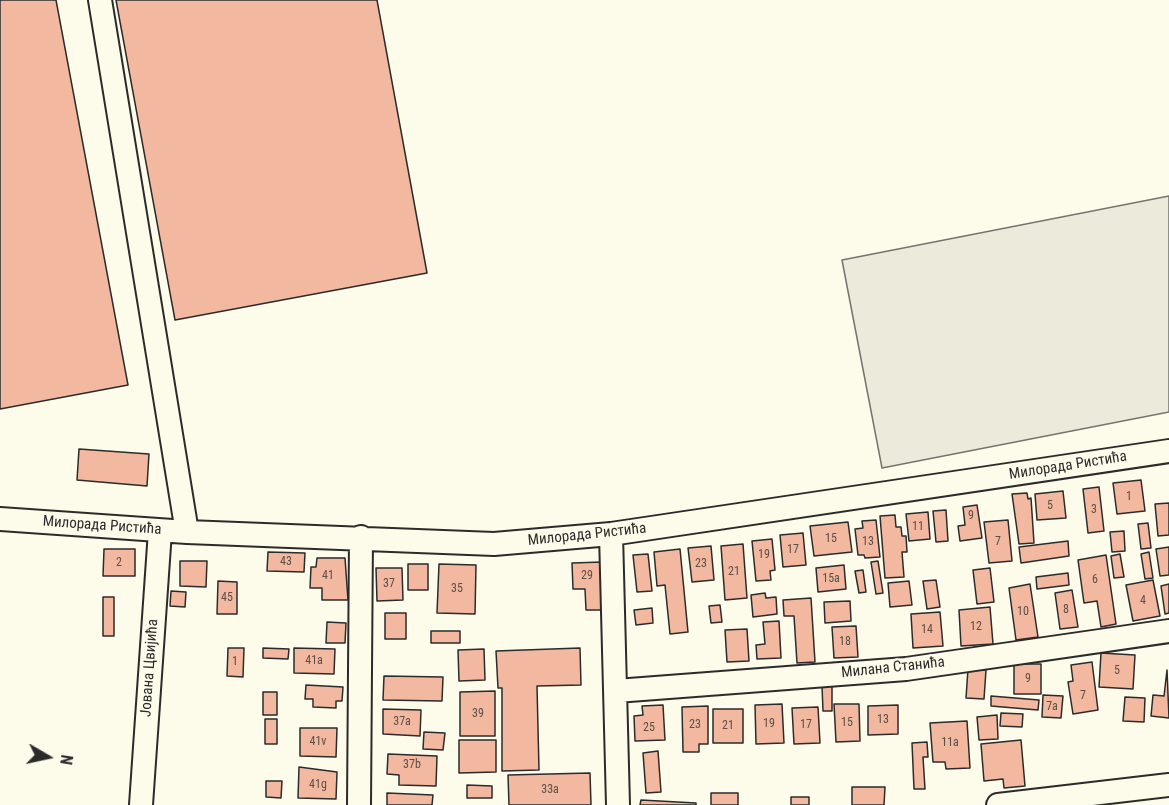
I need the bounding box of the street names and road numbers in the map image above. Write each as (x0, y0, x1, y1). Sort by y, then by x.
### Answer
street label: Милорада Ристића (1008, 448, 1128, 484)
street label: Милорада Ристића (42, 513, 162, 539)
street label: Милорада Ристића (527, 520, 647, 550)
street label: Јована Цвијића (138, 618, 162, 718)
street label: Милана Станића (840, 654, 946, 682)

